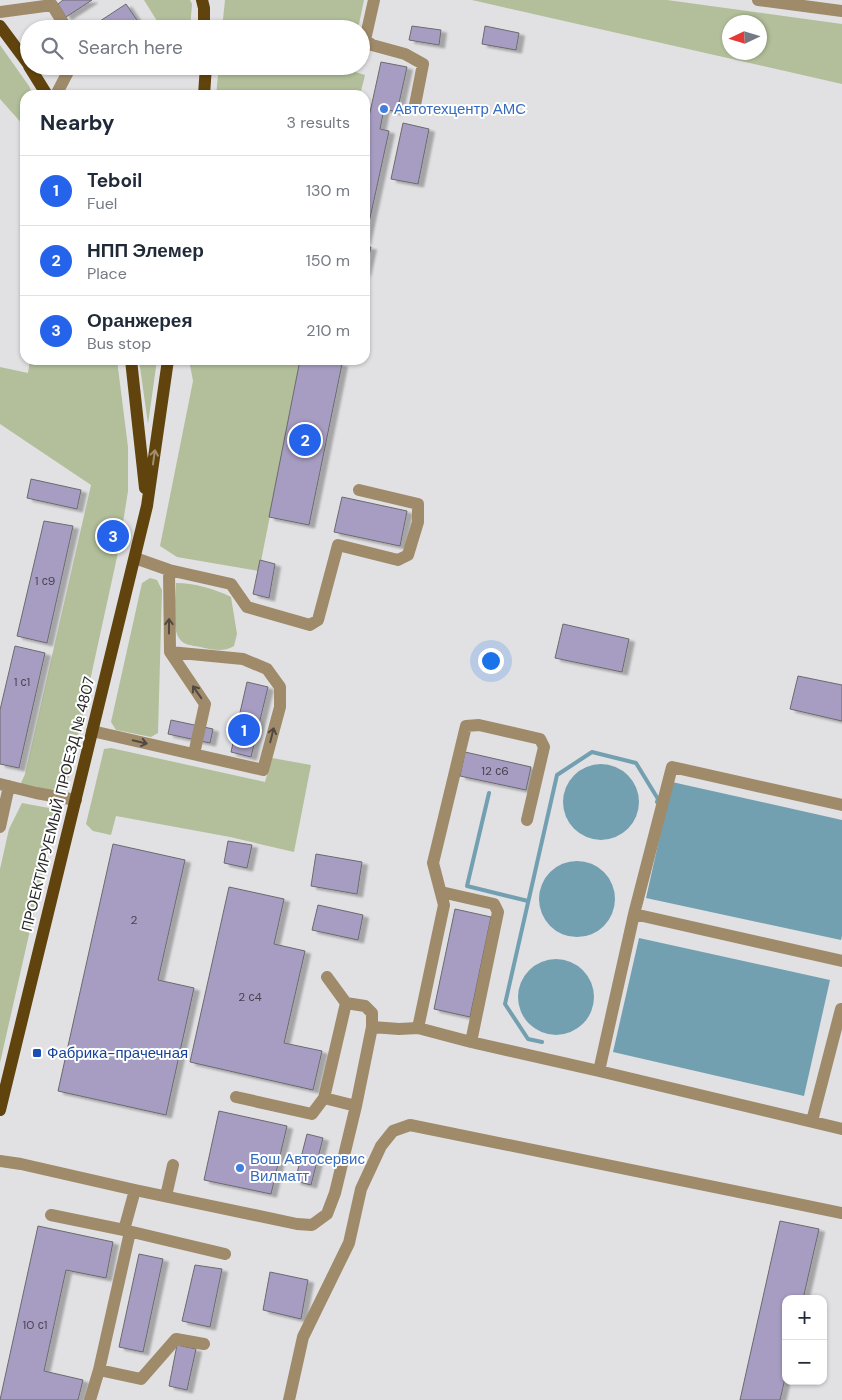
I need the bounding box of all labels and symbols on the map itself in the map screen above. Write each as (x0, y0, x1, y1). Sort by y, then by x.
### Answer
north arrow (722, 15, 767, 60)
place label: Автотехцентр АМС (394, 99, 526, 119)
marker: Автотехцентр АМС (378, 103, 390, 115)
pin: 2 (289, 421, 321, 459)
one-way arrow (149, 450, 159, 466)
pin: 3 (97, 517, 129, 555)
house number: 1 с9 (35, 573, 55, 589)
one-way arrow (165, 618, 174, 634)
your location (478, 648, 504, 674)
house number: 1 с1 (14, 674, 30, 690)
street label: ПРОЕКТИРУЕМЫЙ ПРОЕЗД № 4807 (17, 674, 99, 934)
one-way arrow (192, 685, 202, 699)
pin: 1 (228, 711, 260, 749)
one-way arrow (268, 728, 277, 744)
one-way arrow (131, 738, 147, 747)
house number: 12 с6 (481, 763, 509, 779)
house number: 2 (131, 912, 138, 928)
house number: 2 с4 (238, 989, 262, 1005)
place label: Фабрика-прачечная (47, 1043, 188, 1063)
marker: Фабрика-прачечная (31, 1047, 43, 1059)
place label: Бош Автосервис Вилматт (250, 1149, 365, 1186)
marker: Бош Автосервис Вилматт (234, 1162, 246, 1174)
house number: 10 с1 (23, 1317, 47, 1333)

